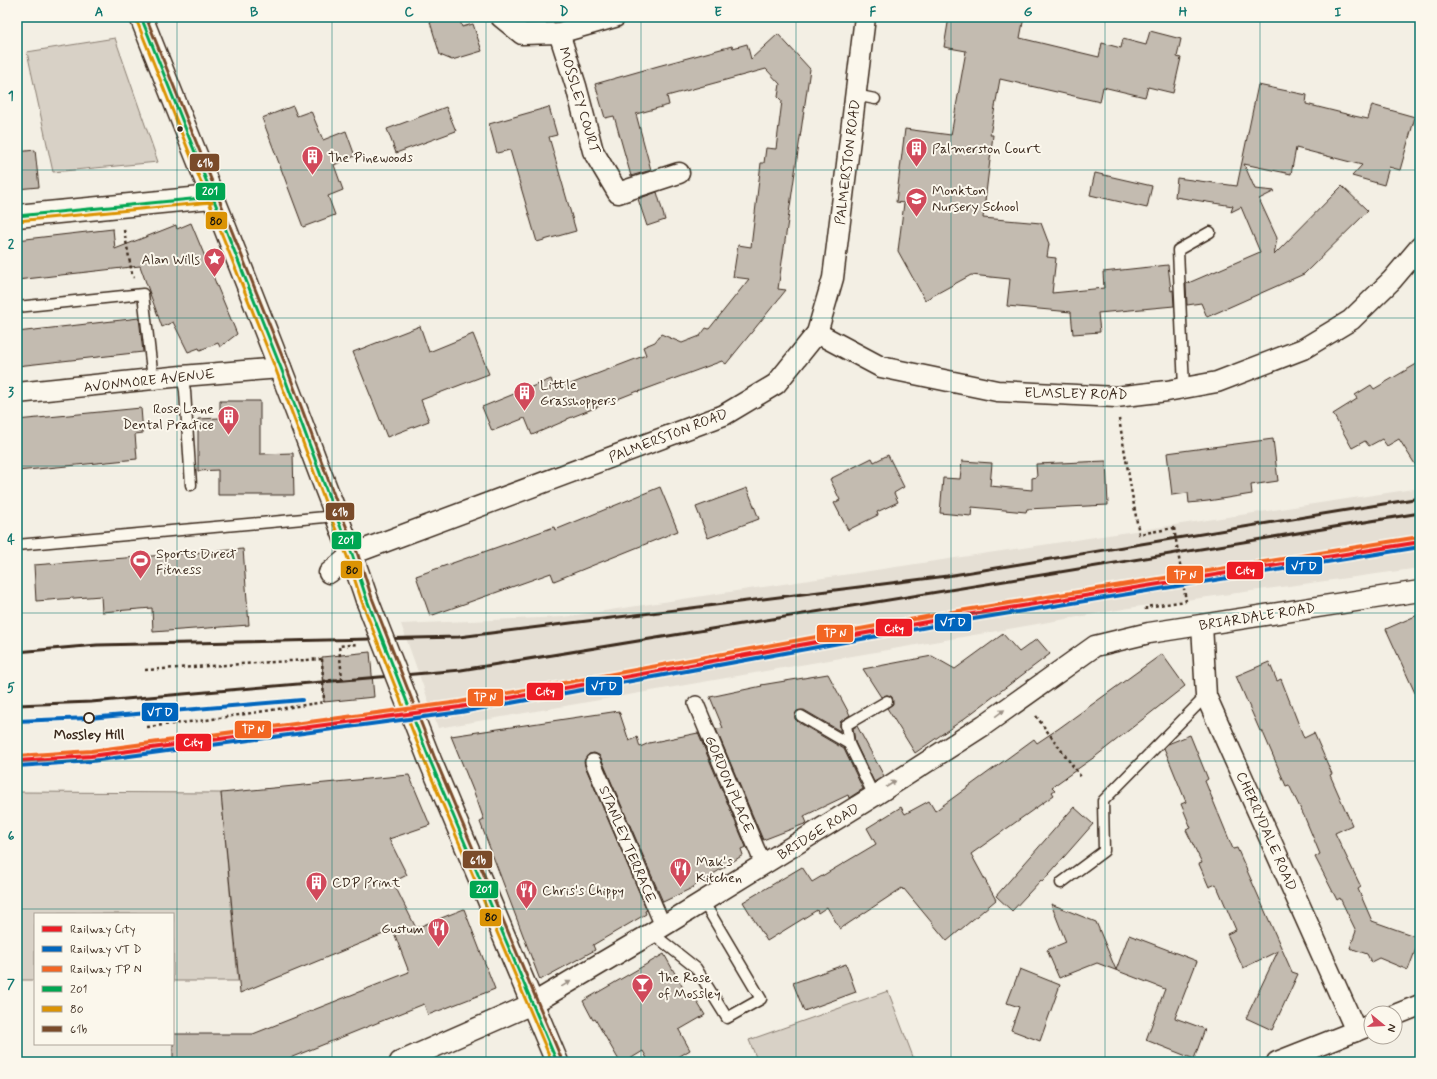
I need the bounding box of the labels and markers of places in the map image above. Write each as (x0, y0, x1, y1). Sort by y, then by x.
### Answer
unlabelled marker (175, 124, 185, 134)
building icon: Palmerston Court (903, 135, 929, 168)
place label: Palmerston Court (932, 140, 1042, 158)
building icon: The Pinewoods (299, 144, 325, 177)
place label: The Pinewoods (328, 149, 413, 167)
place label: Monkton Nursery School (932, 182, 1019, 216)
school or university icon: Monkton Nursery School (904, 185, 930, 218)
place icon: Alan Wills (202, 246, 228, 279)
place label: Alan Wills (142, 251, 200, 269)
place label: Little Grasshoppers (540, 376, 616, 410)
building icon: Little Grasshoppers (511, 379, 537, 412)
place label: Rose Lane Dental Practice (123, 400, 214, 434)
building icon: Rose Lane Dental Practice (216, 403, 242, 436)
place label: Sports Direct Fitness (156, 545, 237, 579)
sports icon: Sports Direct Fitness (127, 548, 153, 581)
marker: Mossley Hill (83, 712, 95, 724)
place label: Mossley Hill (54, 726, 125, 744)
place label: Mak's Kitchen (696, 853, 742, 887)
restaurant icon: Mak's Kitchen (667, 856, 693, 889)
building icon: CDP Print (304, 869, 330, 902)
place label: CDP Print (332, 874, 401, 892)
restaurant icon: Chris's Chippy (513, 877, 539, 910)
place label: Chris's Chippy (542, 882, 624, 900)
restaurant icon: Gustum (426, 915, 452, 948)
place label: Gustum (381, 920, 424, 938)
place label: The Rose of Mossley (658, 969, 721, 1003)
bar icon: The Rose of Mossley (629, 972, 655, 1005)

